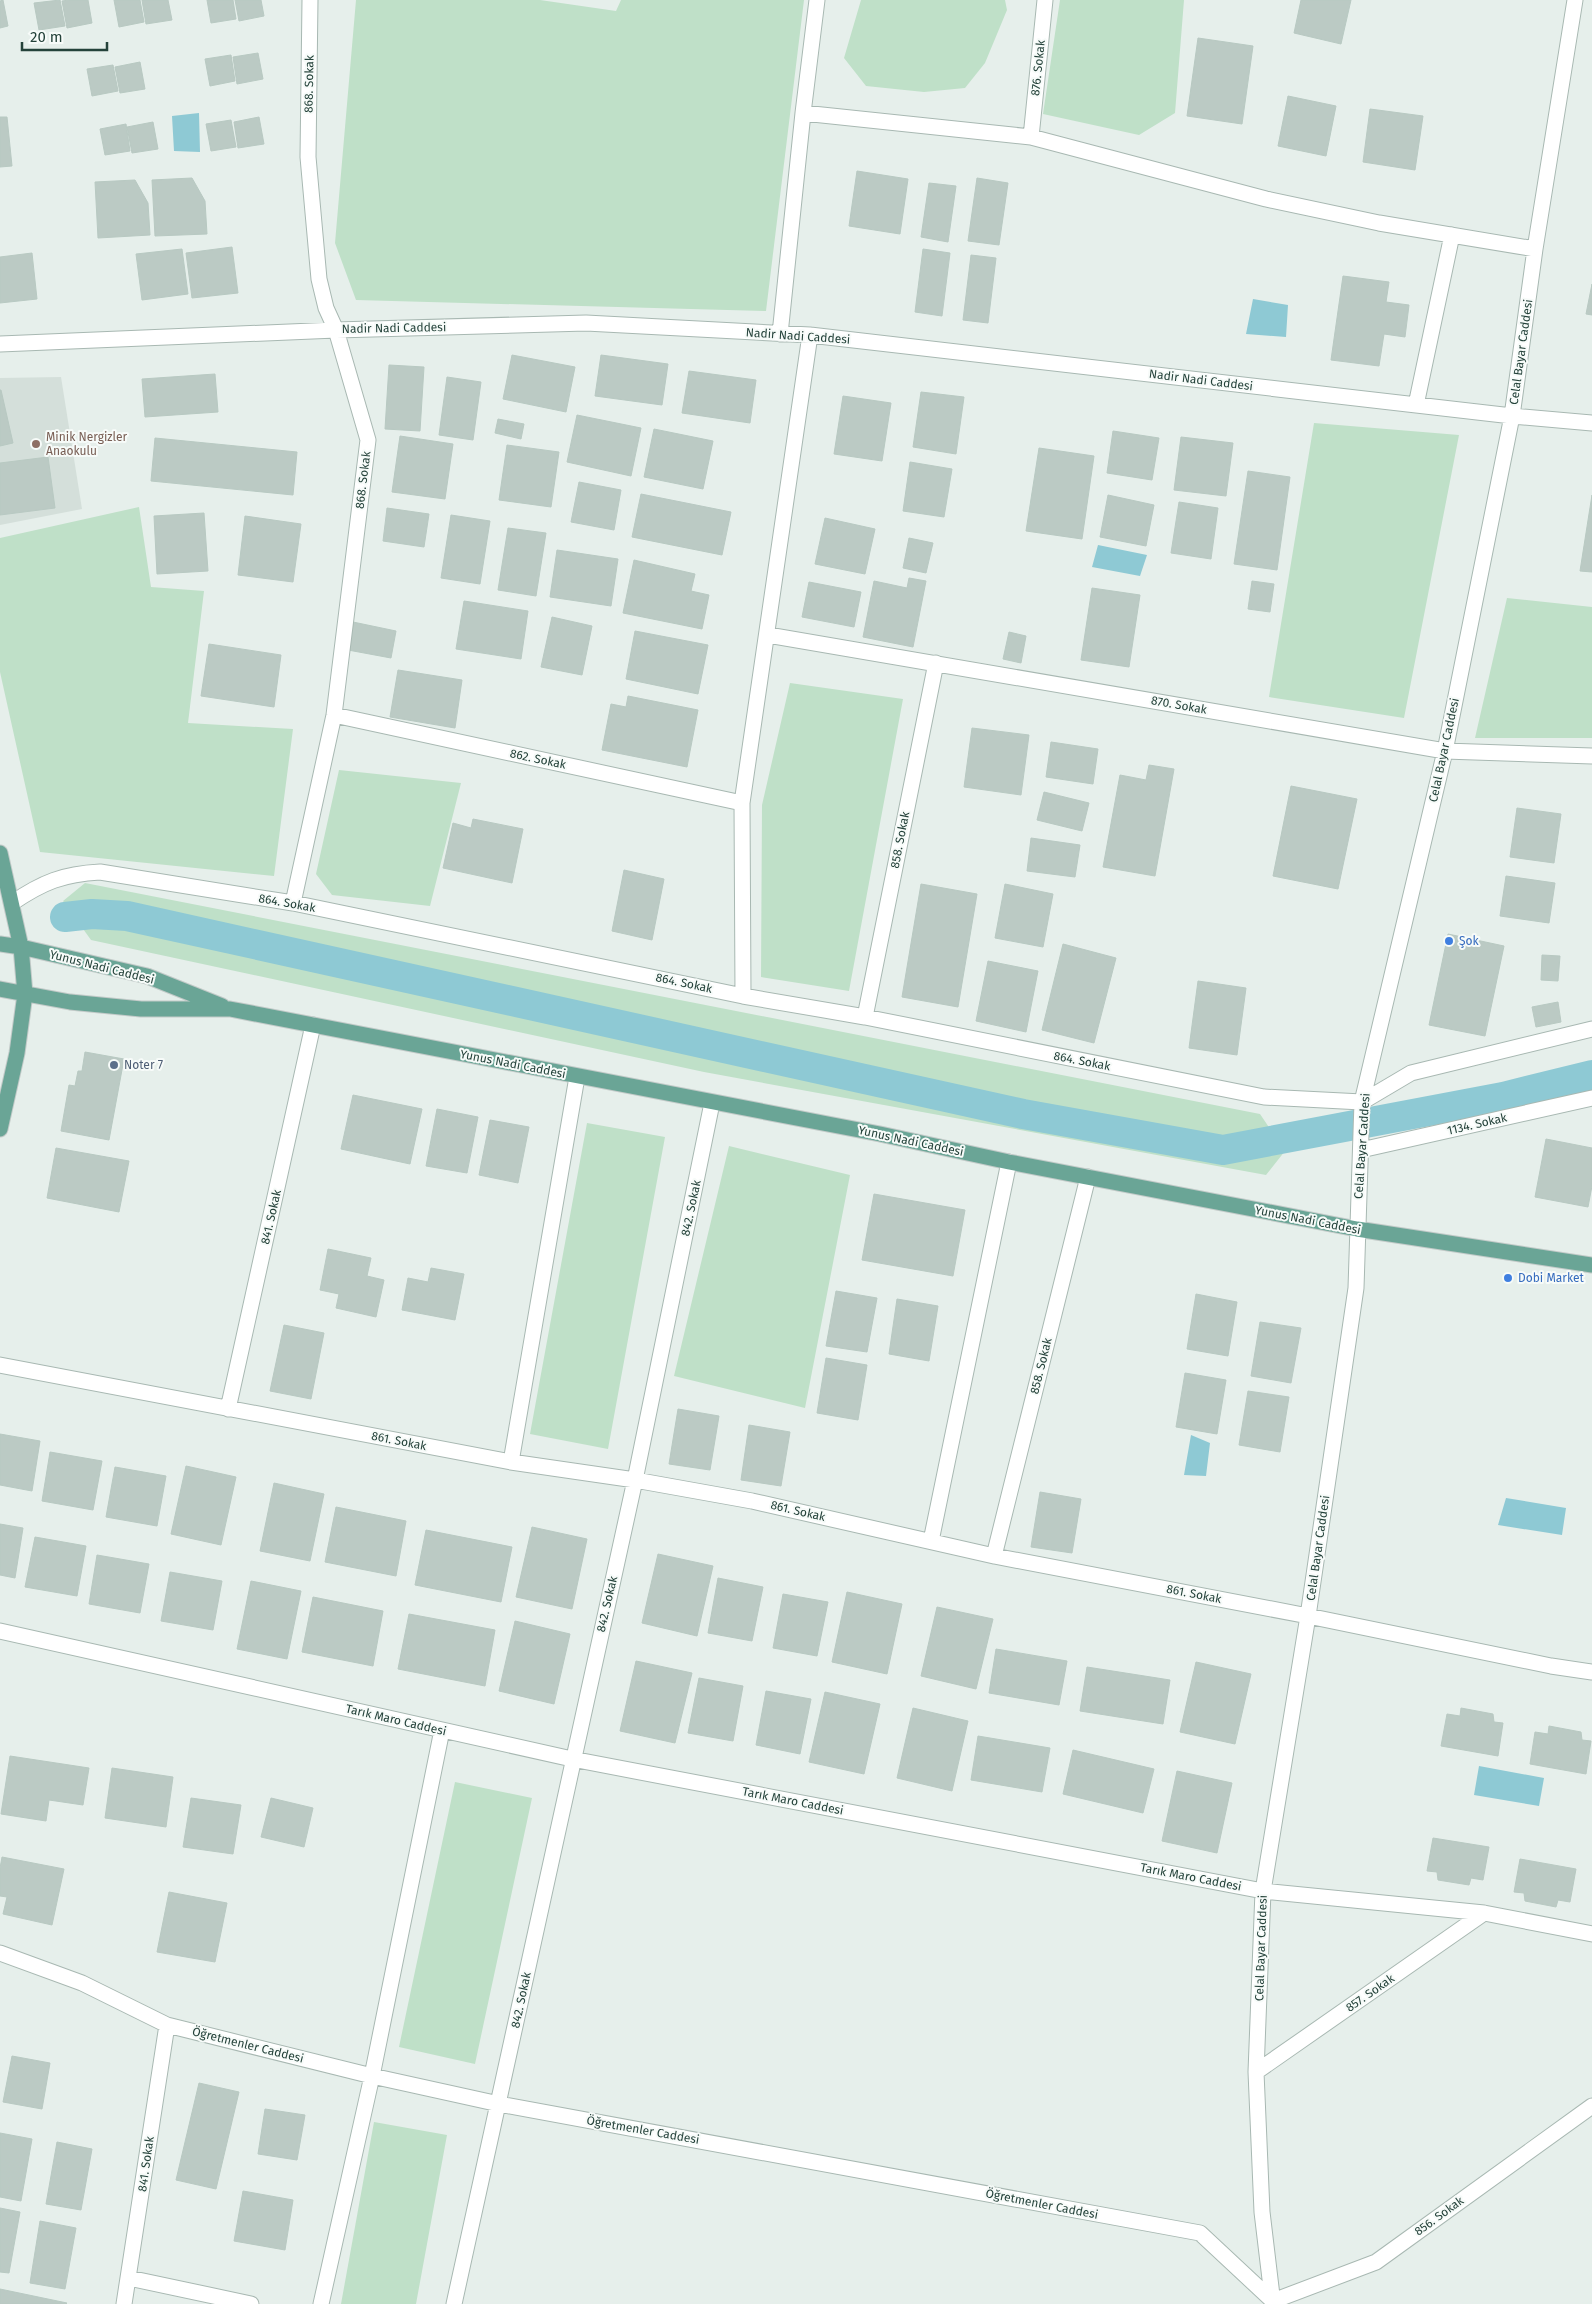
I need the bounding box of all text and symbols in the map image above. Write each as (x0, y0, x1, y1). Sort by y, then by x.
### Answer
scale bar (22, 20, 108, 52)
text: 20 m (30, 28, 63, 46)
street label: 876. Sokak (1028, 39, 1048, 97)
street label: 868. Sokak (301, 54, 317, 113)
street label: Celal Bayar Caddesi (1507, 298, 1535, 406)
street label: Nadir Nadi Caddesi (342, 320, 446, 336)
street label: Nadir Nadi Caddesi (745, 325, 851, 347)
street label: Nadir Nadi Caddesi (1148, 367, 1254, 393)
place label: Minik Nergizler Anaokulu (46, 430, 128, 458)
marker: Minik Nergizler Anaokulu (30, 438, 42, 450)
street label: 868. Sokak (353, 450, 374, 510)
street label: 870. Sokak (1150, 693, 1209, 717)
street label: Celal Bayar Caddesi (1426, 697, 1462, 803)
street label: 862. Sokak (509, 746, 568, 772)
street label: 858. Sokak (888, 810, 913, 870)
street label: 864. Sokak (257, 891, 317, 915)
place label: Şok (1459, 934, 1480, 948)
marker: Şok (1443, 935, 1455, 947)
street label: Yunus Nadi Caddesi (48, 947, 156, 987)
street label: 864. Sokak (654, 970, 714, 996)
street label: Yunus Nadi Caddesi (459, 1047, 567, 1081)
street label: 864. Sokak (1052, 1049, 1112, 1074)
place label: Noter 7 (124, 1058, 163, 1072)
marker: Noter 7 (108, 1059, 120, 1071)
street label: Celal Bayar Caddesi (1351, 1092, 1373, 1200)
street label: 1134. Sokak (1446, 1110, 1509, 1138)
street label: Yunus Nadi Caddesi (857, 1123, 965, 1159)
street label: 842. Sokak (678, 1178, 704, 1237)
street label: 841. Sokak (258, 1187, 284, 1246)
street label: Yunus Nadi Caddesi (1254, 1203, 1362, 1237)
place label: Dobi Market (1518, 1271, 1585, 1285)
marker: Dobi Market (1502, 1272, 1514, 1284)
street label: 858. Sokak (1027, 1336, 1055, 1396)
street label: 861. Sokak (370, 1429, 429, 1453)
street label: Celal Bayar Caddesi (1304, 1494, 1332, 1602)
street label: 861. Sokak (769, 1498, 828, 1524)
street label: 842. Sokak (594, 1574, 620, 1633)
street label: 861. Sokak (1165, 1582, 1224, 1606)
street label: Tarık Maro Caddesi (344, 1702, 448, 1738)
street label: Tarık Maro Caddesi (741, 1784, 845, 1818)
street label: Tarık Maro Caddesi (1139, 1860, 1243, 1894)
street label: Celal Bayar Caddesi (1252, 1895, 1270, 2001)
street label: 842. Sokak (508, 1970, 534, 2029)
street label: 857. Sokak (1343, 1971, 1398, 2015)
street label: Öğretmenler Caddesi (191, 2022, 306, 2066)
street label: Öğretmenler Caddesi (585, 2111, 701, 2147)
street label: 841. Sokak (135, 2135, 157, 2193)
street label: Öğretmenler Caddesi (985, 2184, 1100, 2222)
street label: 856. Sokak (1412, 2193, 1467, 2238)

